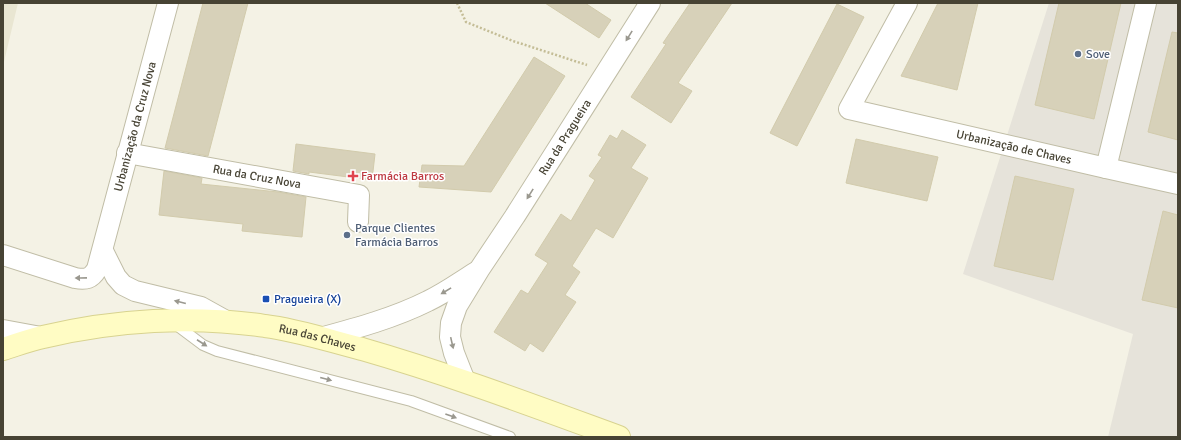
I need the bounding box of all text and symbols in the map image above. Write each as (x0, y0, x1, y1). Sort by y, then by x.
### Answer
one-way arrow (625, 30, 632, 42)
place label: Sove (1086, 47, 1110, 62)
marker: Sove (1073, 49, 1083, 59)
street label: Urbanização da Cruz Nova (111, 60, 160, 193)
street label: Rua da Pragueira (536, 97, 595, 178)
street label: Urbanização de Chaves (955, 127, 1073, 168)
street label: Rua da Cruz Nova (211, 162, 302, 192)
place label: Farmácia Barros (361, 169, 444, 184)
marker: Farmácia Barros (348, 171, 358, 181)
one-way arrow (526, 188, 534, 199)
place label: Parque Clientes Farmácia Barros (355, 221, 438, 250)
marker: Parque Clientes Farmácia Barros (342, 230, 352, 240)
one-way arrow (75, 275, 88, 281)
one-way arrow (440, 287, 452, 294)
place label: Pragueira (X) (274, 292, 341, 307)
marker: Pragueira (X) (261, 294, 271, 304)
one-way arrow (174, 298, 186, 304)
street label: Rua das Chaves (278, 321, 357, 355)
one-way arrow (449, 337, 455, 350)
one-way arrow (197, 339, 207, 347)
one-way arrow (320, 377, 332, 383)
one-way arrow (445, 413, 457, 419)

